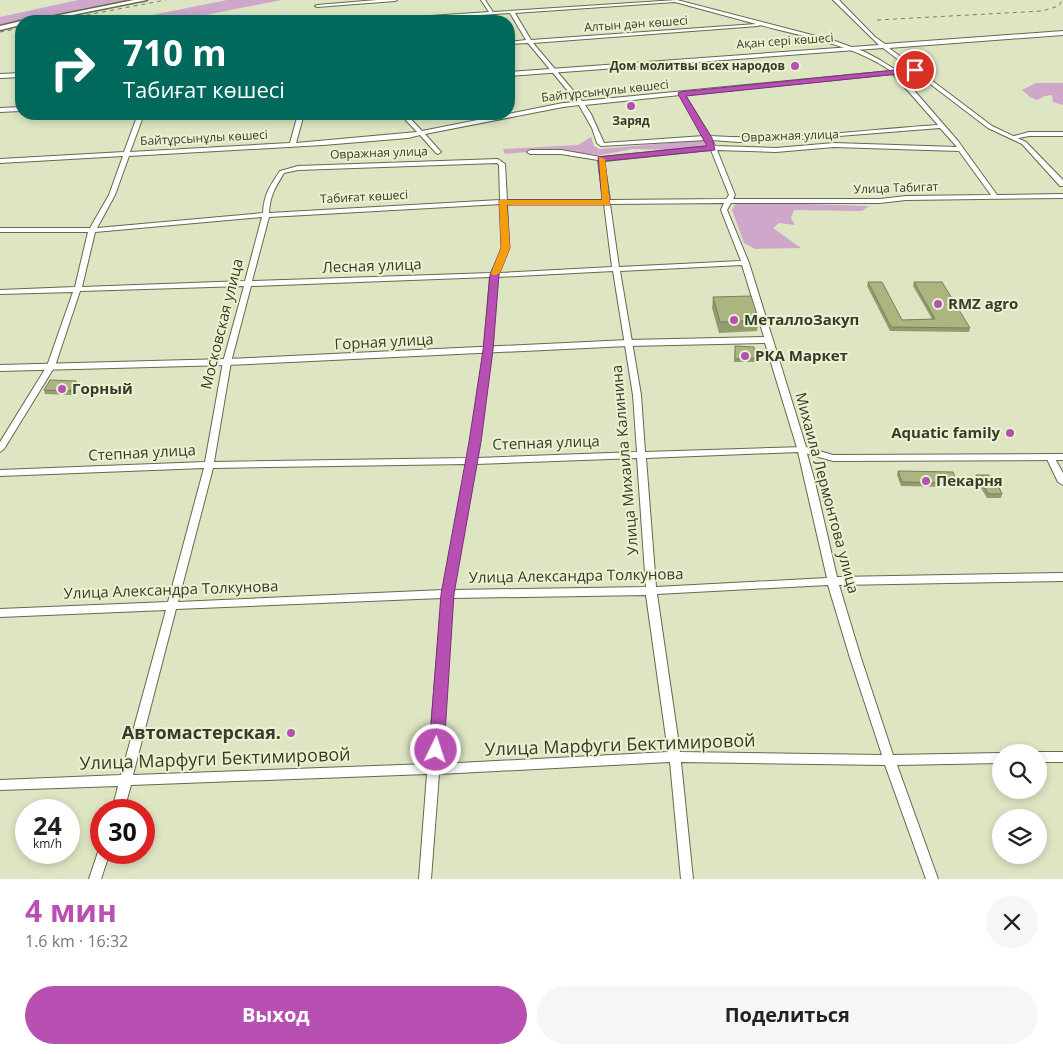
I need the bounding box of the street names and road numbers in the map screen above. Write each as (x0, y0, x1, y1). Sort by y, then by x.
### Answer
street label: Алтын дән көшесі (583, 11, 688, 36)
street label: Ақан сері көшесі (736, 29, 834, 52)
street label: Байтұрсынұлы көшесі (540, 75, 669, 106)
street label: Овражная улица (741, 125, 839, 146)
street label: Байтұрсынұлы көшесі (140, 126, 268, 149)
street label: Овражная улица (330, 142, 428, 163)
street label: Улица Табигат (853, 178, 939, 197)
street label: Табиғат көшесі (319, 186, 408, 207)
street label: Лесная улица (322, 253, 422, 277)
street label: Московская улица (195, 256, 247, 391)
street label: Горная улица (334, 328, 434, 354)
street label: Улица Михаила Калинина (606, 364, 642, 556)
street label: Михаила Лермонтова улица (791, 390, 864, 596)
street label: Степная улица (492, 430, 600, 454)
street label: Степная улица (88, 439, 196, 465)
street label: Улица Александра Толкунова (468, 563, 684, 587)
street label: Улица Александра Толкунова (63, 575, 279, 603)
street label: Улица Марфуги Бектимировой (484, 727, 756, 761)
street label: Улица Марфуги Бектимировой (79, 741, 351, 775)

